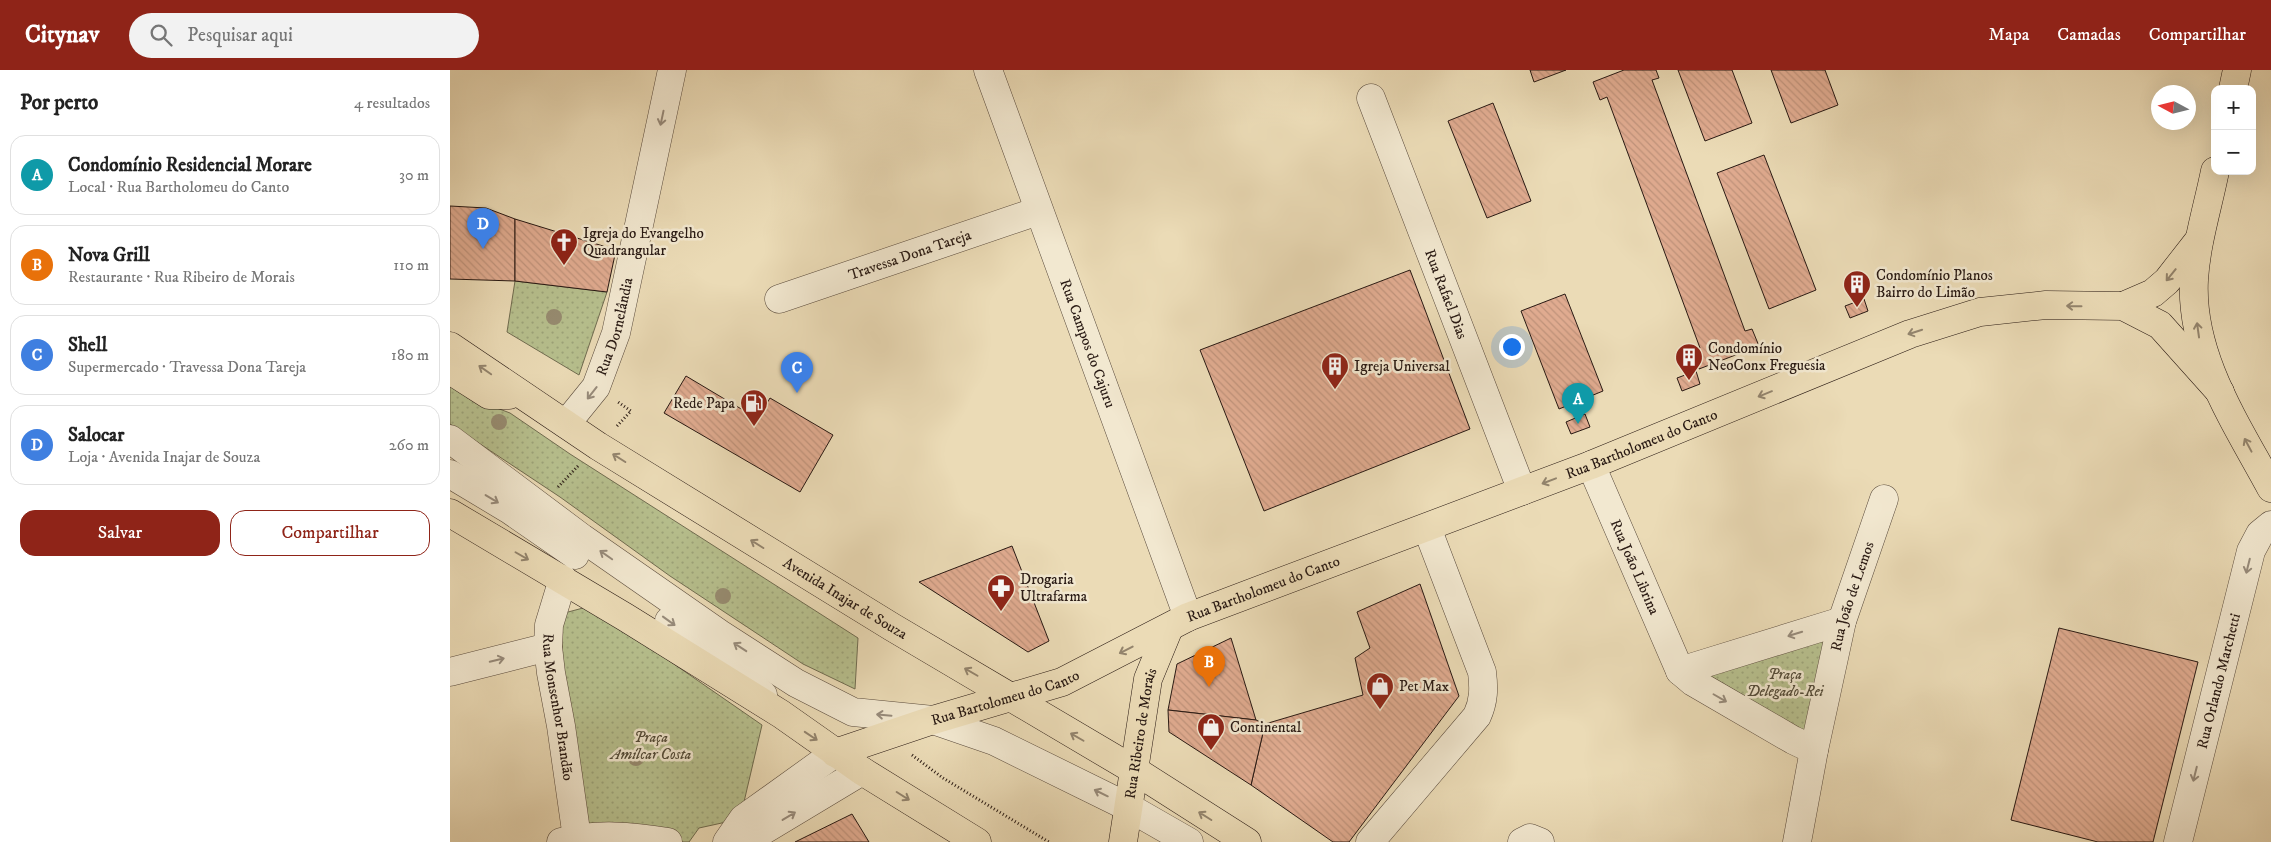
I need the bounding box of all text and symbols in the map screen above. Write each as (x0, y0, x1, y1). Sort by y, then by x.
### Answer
search box (129, 13, 479, 58)
text: Citynav (25, 20, 99, 50)
icon: search (147, 21, 175, 49)
text: Pesquisar aqui (187, 24, 293, 47)
text: Mapa (1989, 24, 2029, 46)
text: Camadas (2057, 24, 2121, 46)
text: Compartilhar (2149, 24, 2246, 46)
north arrow (2151, 85, 2196, 130)
map controls (2211, 85, 2256, 175)
button: + (2211, 85, 2256, 130)
text: Por perto (20, 90, 98, 116)
text: 4 resultados (354, 93, 430, 113)
one-way arrow (657, 109, 666, 125)
button: − (2211, 130, 2256, 175)
text: Condomínio Residencial Morare (68, 154, 312, 177)
text: A (32, 165, 42, 185)
text: 30 m (399, 165, 429, 185)
text: Local · Rua Bartholomeu do Canto (68, 177, 289, 197)
pin: D (467, 208, 499, 249)
place label: Igreja do Evangelho Quadrangular (583, 224, 704, 260)
street label: Travessa Dona Tareja (846, 225, 974, 284)
church icon: Igreja do Evangelho Quadrangular (549, 227, 579, 266)
text: Nova Grill (68, 244, 150, 267)
street label: Rua Rafael Dias (1420, 246, 1472, 342)
text: B (32, 255, 42, 275)
text: 110 m (393, 255, 429, 275)
place label: Condomínio Planos Bairro do Limão (1876, 266, 1993, 302)
text: Restaurante · Rua Ribeiro de Morais (68, 267, 295, 287)
building icon: Condomínio Planos Bairro do Limão (1842, 269, 1872, 308)
one-way arrow (2165, 269, 2176, 282)
street label: Rua Dornelândia (592, 275, 637, 378)
street label: Rua Campos do Cajuru (1056, 276, 1120, 410)
one-way arrow (2066, 301, 2082, 311)
one-way arrow (2192, 322, 2202, 338)
one-way arrow (1907, 328, 1923, 338)
text: Shell (68, 334, 107, 357)
your location (1499, 334, 1525, 360)
place label: Condomínio NeoConx Freguesia (1708, 339, 1826, 375)
building icon: Condomínio NeoConx Freguesia (1674, 342, 1704, 381)
text: C (32, 345, 42, 365)
text: 180 m (391, 345, 429, 365)
building icon: Igreja Universal (1320, 351, 1350, 390)
pin: C (781, 352, 813, 393)
text: Supermercado · Travessa Dona Tareja (68, 357, 306, 377)
place label: Igreja Universal (1354, 357, 1450, 376)
one-way arrow (478, 365, 492, 375)
pin: A (1562, 383, 1594, 424)
one-way arrow (586, 386, 597, 399)
fuel station icon: Rede Papa (739, 388, 769, 427)
one-way arrow (1757, 390, 1772, 399)
place label: Rede Papa (673, 394, 736, 413)
street label: Rua Bartholomeu do Canto (1563, 405, 1720, 483)
text: Salocar (68, 424, 124, 447)
text: D (31, 435, 43, 455)
text: 260 m (389, 435, 429, 455)
one-way arrow (2243, 437, 2253, 452)
text: Loja · Avenida Inajar de Souza (68, 447, 260, 467)
one-way arrow (612, 453, 626, 463)
one-way arrow (1542, 476, 1557, 486)
one-way arrow (484, 495, 498, 505)
button: Salvar (20, 510, 220, 556)
button: Compartilhar (230, 510, 430, 556)
street label: Rua João Librina (1606, 516, 1664, 618)
one-way arrow (750, 538, 764, 549)
street label: Rua João de Lemos (1826, 539, 1878, 653)
one-way arrow (599, 550, 613, 560)
one-way arrow (515, 551, 529, 561)
street label: Rua Bartholomeu do Canto (1184, 551, 1342, 626)
street label: Avenida Inajar de Souza (780, 553, 911, 644)
one-way arrow (2243, 558, 2252, 574)
place label: Drogaria Ultrafarma (1020, 570, 1088, 606)
pharmacy icon: Drogaria Ultrafarma (986, 573, 1016, 612)
street label: Rua Orlando Marchetti (2192, 611, 2245, 751)
one-way arrow (662, 616, 676, 626)
one-way arrow (1787, 630, 1803, 640)
street label: Rua Monsenhor Brandão (538, 633, 578, 782)
one-way arrow (733, 641, 747, 651)
one-way arrow (1118, 645, 1133, 655)
pin: B (1193, 646, 1225, 687)
one-way arrow (489, 655, 505, 664)
street label: Rua Bartolomeu do Canto (929, 665, 1083, 730)
street label: Rua Ribeiro de Morais (1120, 665, 1161, 800)
park label: Praça Delegado-Rei (1746, 665, 1825, 701)
one-way arrow (965, 667, 979, 677)
shop icon: Pet Max (1365, 671, 1395, 710)
place label: Pet Max (1399, 677, 1450, 696)
one-way arrow (1713, 693, 1727, 703)
one-way arrow (876, 710, 892, 720)
shop icon: Continental (1196, 712, 1226, 751)
place label: Continental (1230, 718, 1302, 737)
park label: Praça Amílcar Costa (609, 728, 691, 764)
one-way arrow (804, 731, 818, 741)
one-way arrow (1070, 731, 1084, 741)
one-way arrow (2190, 766, 2199, 782)
one-way arrow (1094, 788, 1109, 797)
one-way arrow (896, 792, 910, 802)
one-way arrow (782, 810, 796, 820)
one-way arrow (1199, 811, 1213, 821)

